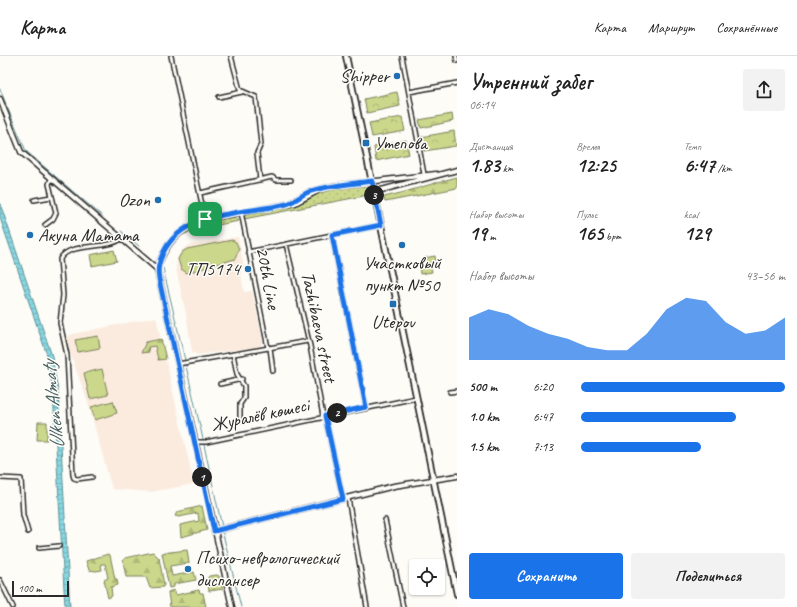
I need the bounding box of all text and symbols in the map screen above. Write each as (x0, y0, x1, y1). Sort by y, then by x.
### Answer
text: Карта (20, 16, 65, 40)
text: Карта (594, 19, 626, 36)
text: Маршрут (648, 19, 694, 36)
text: Сохранённые (716, 19, 777, 36)
place label: Shipper (340, 64, 391, 88)
text: Утренний забег (469, 68, 592, 96)
button: share (743, 69, 785, 111)
marker: Shipper (392, 71, 402, 81)
text: 06:14 (469, 97, 495, 113)
place label: Утепова (374, 131, 429, 155)
marker: Утепова (361, 138, 371, 148)
text: Дистанция (469, 139, 513, 153)
text: Время (576, 139, 600, 153)
text: Темп (684, 139, 701, 153)
text: 1.83 (469, 153, 500, 178)
text: 12:25 (576, 153, 616, 178)
text: 6:47 (684, 153, 715, 178)
text: km (500, 161, 513, 175)
text: /km (715, 161, 732, 175)
pin: 3 (364, 185, 384, 205)
place label: Ozon (119, 188, 150, 212)
text: 3 (372, 188, 376, 202)
marker: Ozon (153, 195, 163, 205)
pin (188, 202, 222, 236)
text: Набор высоты (469, 207, 524, 221)
text: Пульс (576, 207, 598, 221)
text: kcal (684, 207, 698, 221)
icon: arrive (194, 208, 216, 230)
text: 19 (469, 221, 487, 246)
text: 165 (576, 221, 603, 246)
text: 129 (684, 221, 710, 246)
place label: Акуна Матата (38, 223, 140, 247)
text: m (487, 229, 496, 243)
text: bpm (603, 229, 621, 243)
marker: Акуна Матата (25, 230, 35, 240)
marker: Участковый пункт №50 (397, 240, 407, 250)
street label: 20th Line (250, 245, 286, 313)
place label: Участковый пункт №50 (363, 251, 442, 297)
place label: ТП5174 (186, 257, 242, 281)
marker: ТП5174 (243, 264, 253, 274)
text: Набор высоты (469, 268, 534, 284)
text: 43–56 m (745, 268, 785, 284)
street label: Tazhibaeva street (296, 270, 343, 386)
marker: Utepov (388, 299, 398, 309)
place label: Utepov (372, 310, 416, 334)
water label: Ulken Almaty (36, 357, 70, 450)
text: 500 m (469, 379, 497, 395)
text: 6:20 (533, 379, 553, 395)
street label: Журалёв көшесі (209, 392, 314, 437)
pin: 2 (327, 403, 347, 423)
text: 2 (335, 406, 339, 420)
text: 1.0 km (469, 409, 499, 425)
text: 6:47 (533, 409, 553, 425)
text: 1.5 km (469, 439, 499, 455)
text: 7:13 (533, 439, 553, 455)
pin: 1 (192, 467, 212, 487)
text: 1 (200, 470, 204, 484)
place label: Психо-неврологический диспансер (196, 546, 341, 592)
button: Сохранить (469, 553, 623, 599)
button: Поделиться (631, 553, 785, 599)
map controls (409, 559, 445, 595)
button: locate (409, 559, 445, 595)
marker: Психо-неврологический диспансер (183, 564, 193, 574)
scale bar (12, 579, 69, 598)
text: 100 m (18, 581, 42, 595)

